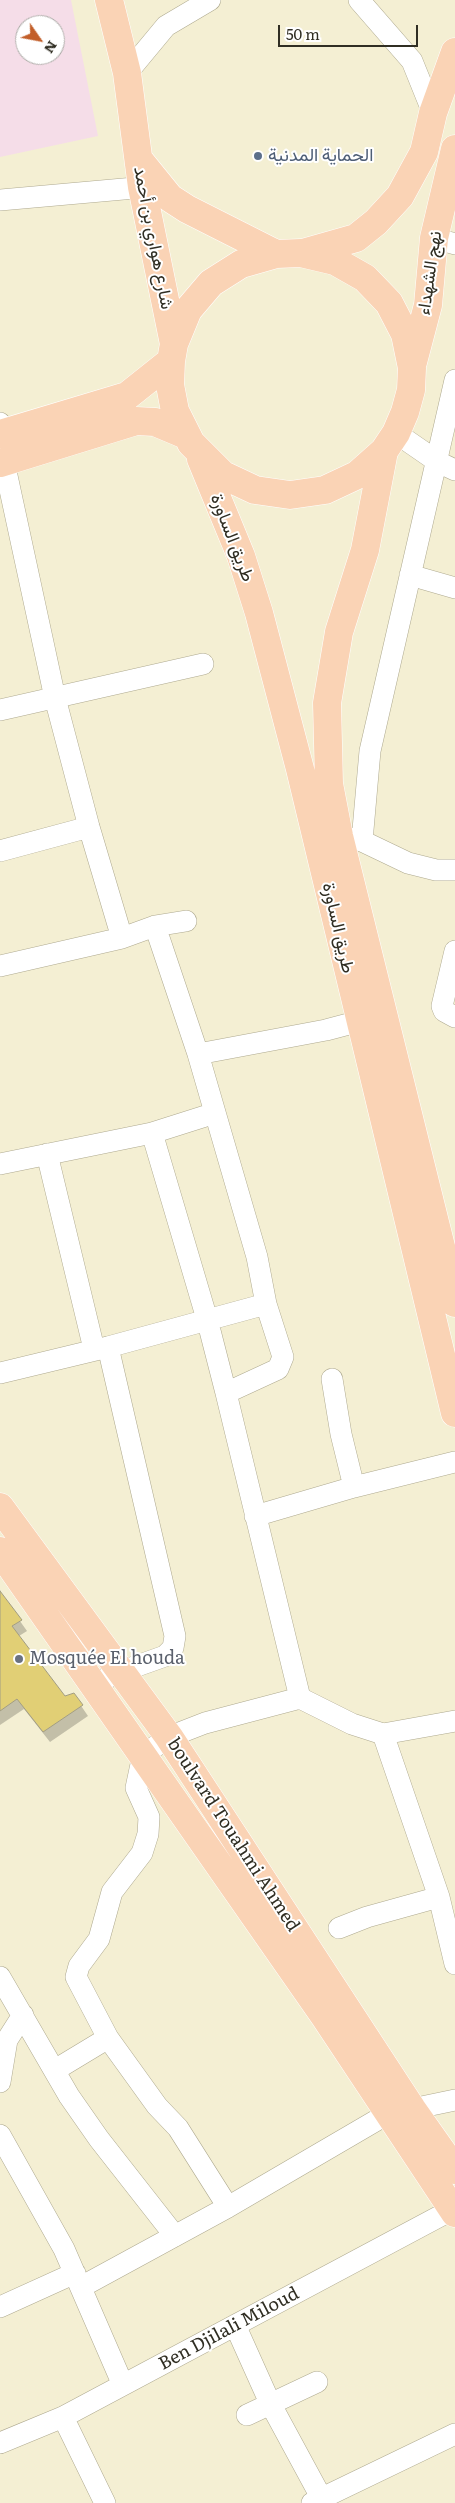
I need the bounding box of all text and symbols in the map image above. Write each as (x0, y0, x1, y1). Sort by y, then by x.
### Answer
north arrow (15, 15, 65, 65)
scale bar (280, 15, 420, 47)
text: 50 m (286, 22, 320, 45)
text: N (40, 37, 63, 58)
place label: الحماية المدنية (268, 145, 373, 167)
marker: الحماية المدنية (252, 150, 264, 162)
street label: شارع هواري بن أحمد (129, 165, 177, 311)
street label: نهج الشهداء (413, 230, 447, 316)
street label: طريق الساورة (205, 491, 259, 585)
street label: طريق الساورة (317, 881, 359, 975)
place label: Mosquée El houda (29, 1648, 185, 1670)
marker: Mosquée El houda (13, 1653, 25, 1665)
street label: boulvard Touahmi Ahmed (162, 1734, 304, 1936)
street label: Ben Djilali Miloud (155, 2283, 303, 2375)

